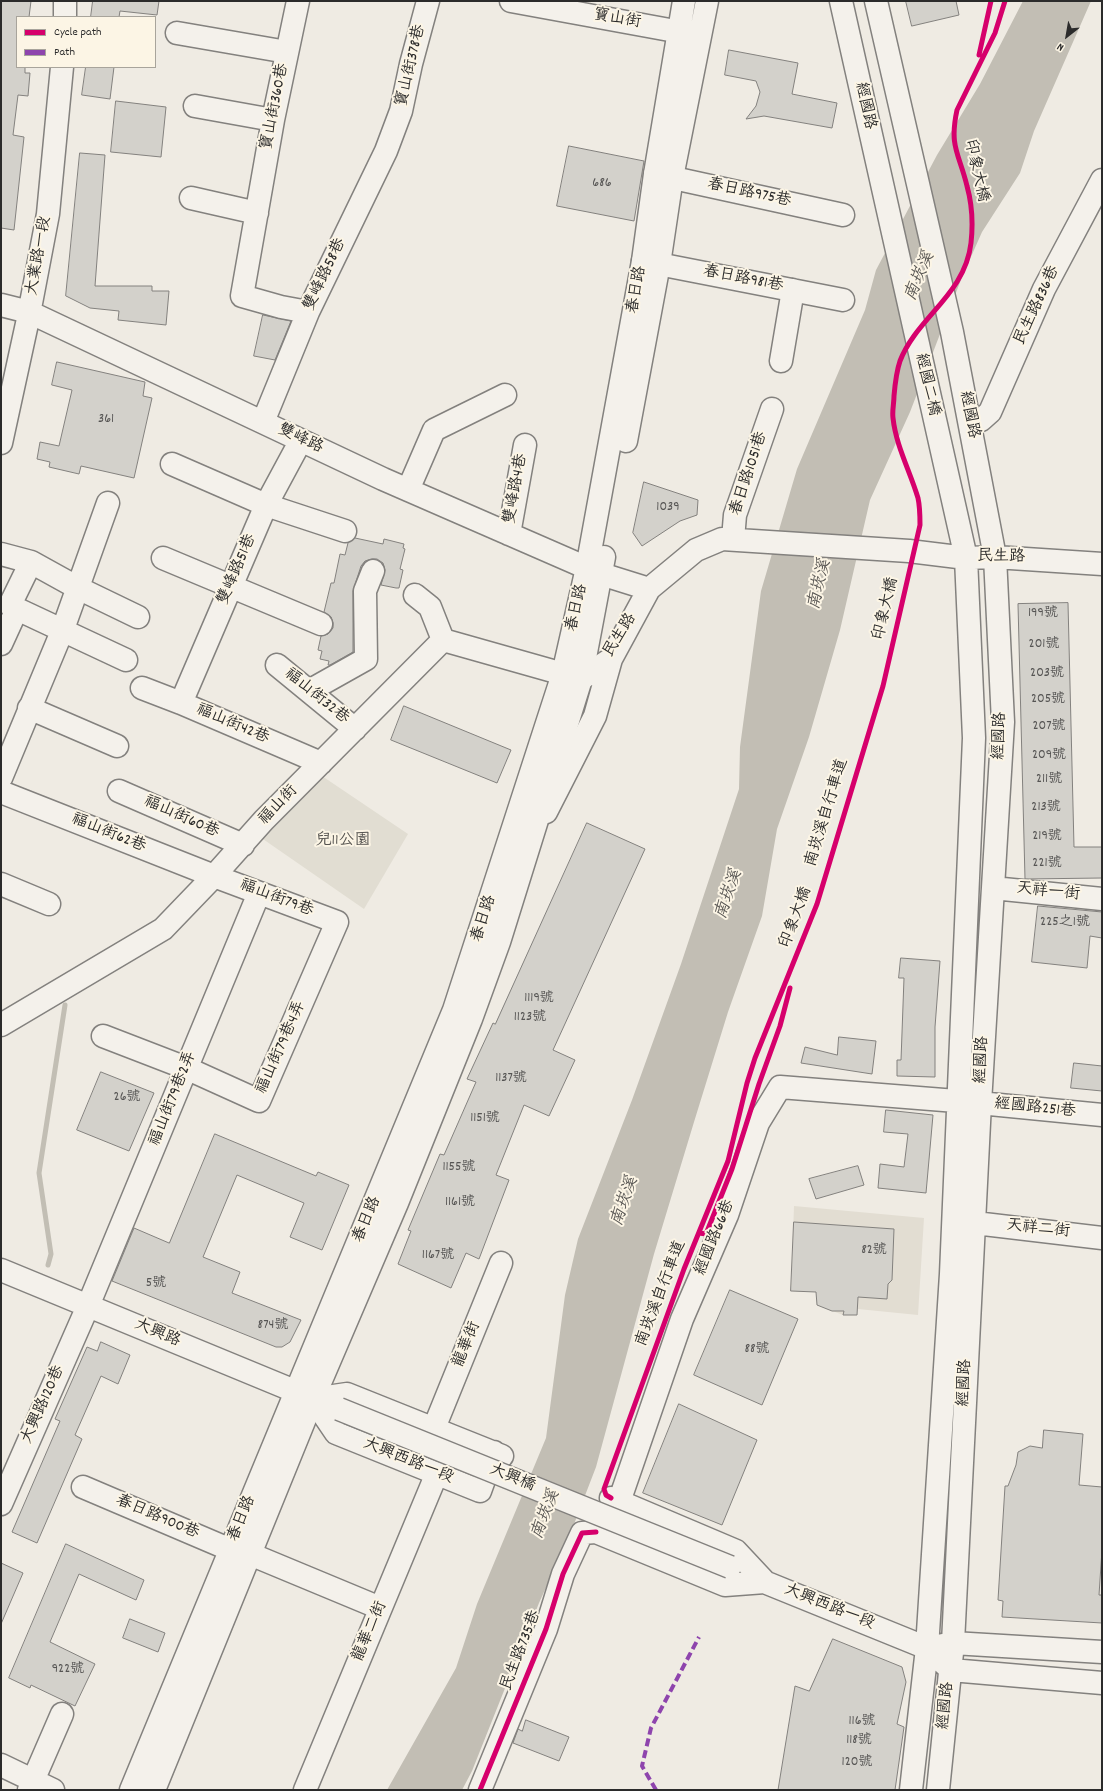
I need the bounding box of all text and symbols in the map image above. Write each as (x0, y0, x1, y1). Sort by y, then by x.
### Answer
street label: 寶山街 (592, 6, 642, 34)
legend (16, 16, 156, 68)
north arrow (1047, 16, 1087, 56)
street label: 寶山街378巷 (393, 23, 431, 109)
text: Cycle path (54, 24, 102, 41)
text: N (1054, 38, 1067, 55)
text: Path (54, 44, 75, 61)
street label: 寶山街360巷 (258, 62, 294, 152)
street label: 經國路 (850, 81, 878, 131)
street label: 印象大橋 (958, 138, 992, 204)
house number: 686 (592, 176, 612, 192)
street label: 春日路975巷 (705, 176, 793, 212)
street label: 大業路一段 (24, 215, 56, 297)
street label: 雙峰路58巷 (301, 236, 351, 314)
water label: 南崁溪 (902, 250, 940, 304)
street label: 春日路981巷 (701, 263, 785, 297)
street label: 民生路836巷 (1011, 263, 1065, 349)
street label: 春日路 (624, 265, 652, 315)
street label: 經國二橋 (909, 352, 943, 418)
street label: 經國路 (954, 390, 982, 440)
house number: 361 (98, 412, 114, 428)
street label: 雙峰路 (274, 421, 326, 459)
street label: 春日路1051巷 (727, 430, 773, 518)
street label: 雙峰路4巷 (501, 453, 533, 525)
house number: 1039 (656, 500, 680, 516)
street label: 雙峰路51巷 (215, 532, 261, 608)
street label: 民生路 (977, 548, 1025, 568)
water label: 南崁溪 (805, 558, 837, 612)
street label: 印象大橋 (870, 576, 904, 642)
street label: 春日路 (563, 582, 593, 634)
house number: 199號 (1028, 606, 1058, 622)
street label: 民生路 (600, 611, 642, 661)
house number: 201號 (1029, 637, 1059, 653)
street label: 福山街32巷 (280, 665, 352, 729)
house number: 203號 (1030, 666, 1064, 682)
house number: 205號 (1031, 692, 1065, 708)
street label: 福山街42巷 (193, 701, 271, 749)
street label: 經國路 (991, 712, 1011, 760)
house number: 207號 (1032, 719, 1066, 735)
house number: 209號 (1032, 748, 1066, 764)
street label: 南崁溪自行車道 (802, 757, 854, 869)
house number: 211號 (1036, 772, 1062, 788)
street label: 福山街 (255, 782, 303, 830)
street label: 福山街60巷 (140, 793, 222, 843)
house number: 213號 (1031, 800, 1061, 816)
street label: 福山街62巷 (68, 810, 148, 858)
house number: 219號 (1032, 829, 1062, 845)
park label: 兒11公園 (315, 832, 371, 852)
house number: 221號 (1032, 856, 1062, 872)
water label: 南崁溪 (712, 868, 748, 922)
street label: 福山街79巷 (236, 876, 316, 922)
street label: 天祥一街 (1015, 880, 1081, 906)
street label: 印象大橋 (777, 885, 817, 951)
street label: 春日路 (468, 893, 502, 945)
house number: 225之1號 (1040, 915, 1090, 931)
house number: 1119號 (524, 991, 554, 1007)
street label: 福山街79巷4弄 (253, 998, 311, 1098)
house number: 1123號 (514, 1010, 546, 1026)
street label: 經國路 (972, 1036, 994, 1084)
street label: 福山街79巷2弄 (146, 1049, 202, 1149)
house number: 1137號 (495, 1071, 527, 1087)
house number: 26號 (114, 1090, 140, 1106)
street label: 經國路251巷 (993, 1095, 1077, 1123)
house number: 1151號 (470, 1111, 500, 1127)
house number: 1155號 (442, 1160, 476, 1176)
water label: 南崁溪 (608, 1175, 644, 1229)
street label: 春日路 (350, 1194, 386, 1246)
house number: 1161號 (445, 1195, 475, 1211)
street label: 經國路66巷 (692, 1197, 740, 1279)
street label: 天祥二街 (1005, 1217, 1071, 1243)
street label: 南崁溪自行車道 (633, 1238, 691, 1350)
house number: 82號 (861, 1243, 887, 1259)
house number: 1167號 (422, 1248, 454, 1264)
house number: 5號 (146, 1276, 166, 1292)
street label: 大興路 (131, 1316, 183, 1352)
house number: 874號 (258, 1318, 288, 1334)
street label: 龍華街 (450, 1319, 486, 1371)
house number: 88號 (744, 1342, 770, 1358)
street label: 經國路 (955, 1359, 977, 1407)
street label: 大興路120巷 (18, 1363, 70, 1447)
street label: 大興西路一段 (360, 1435, 456, 1489)
street label: 大興橋 (486, 1461, 538, 1497)
water label: 南崁溪 (528, 1488, 566, 1542)
street label: 春日路900巷 (112, 1492, 202, 1544)
street label: 春日路 (225, 1493, 261, 1545)
street label: 大興西路一段 (781, 1581, 877, 1635)
street label: 龍華二街 (350, 1599, 392, 1665)
street label: 民生路735巷 (498, 1608, 546, 1694)
house number: 922號 (52, 1662, 84, 1678)
street label: 經國路 (935, 1681, 959, 1731)
house number: 116號 (849, 1714, 875, 1730)
house number: 118號 (846, 1733, 872, 1749)
house number: 120號 (842, 1755, 872, 1771)

